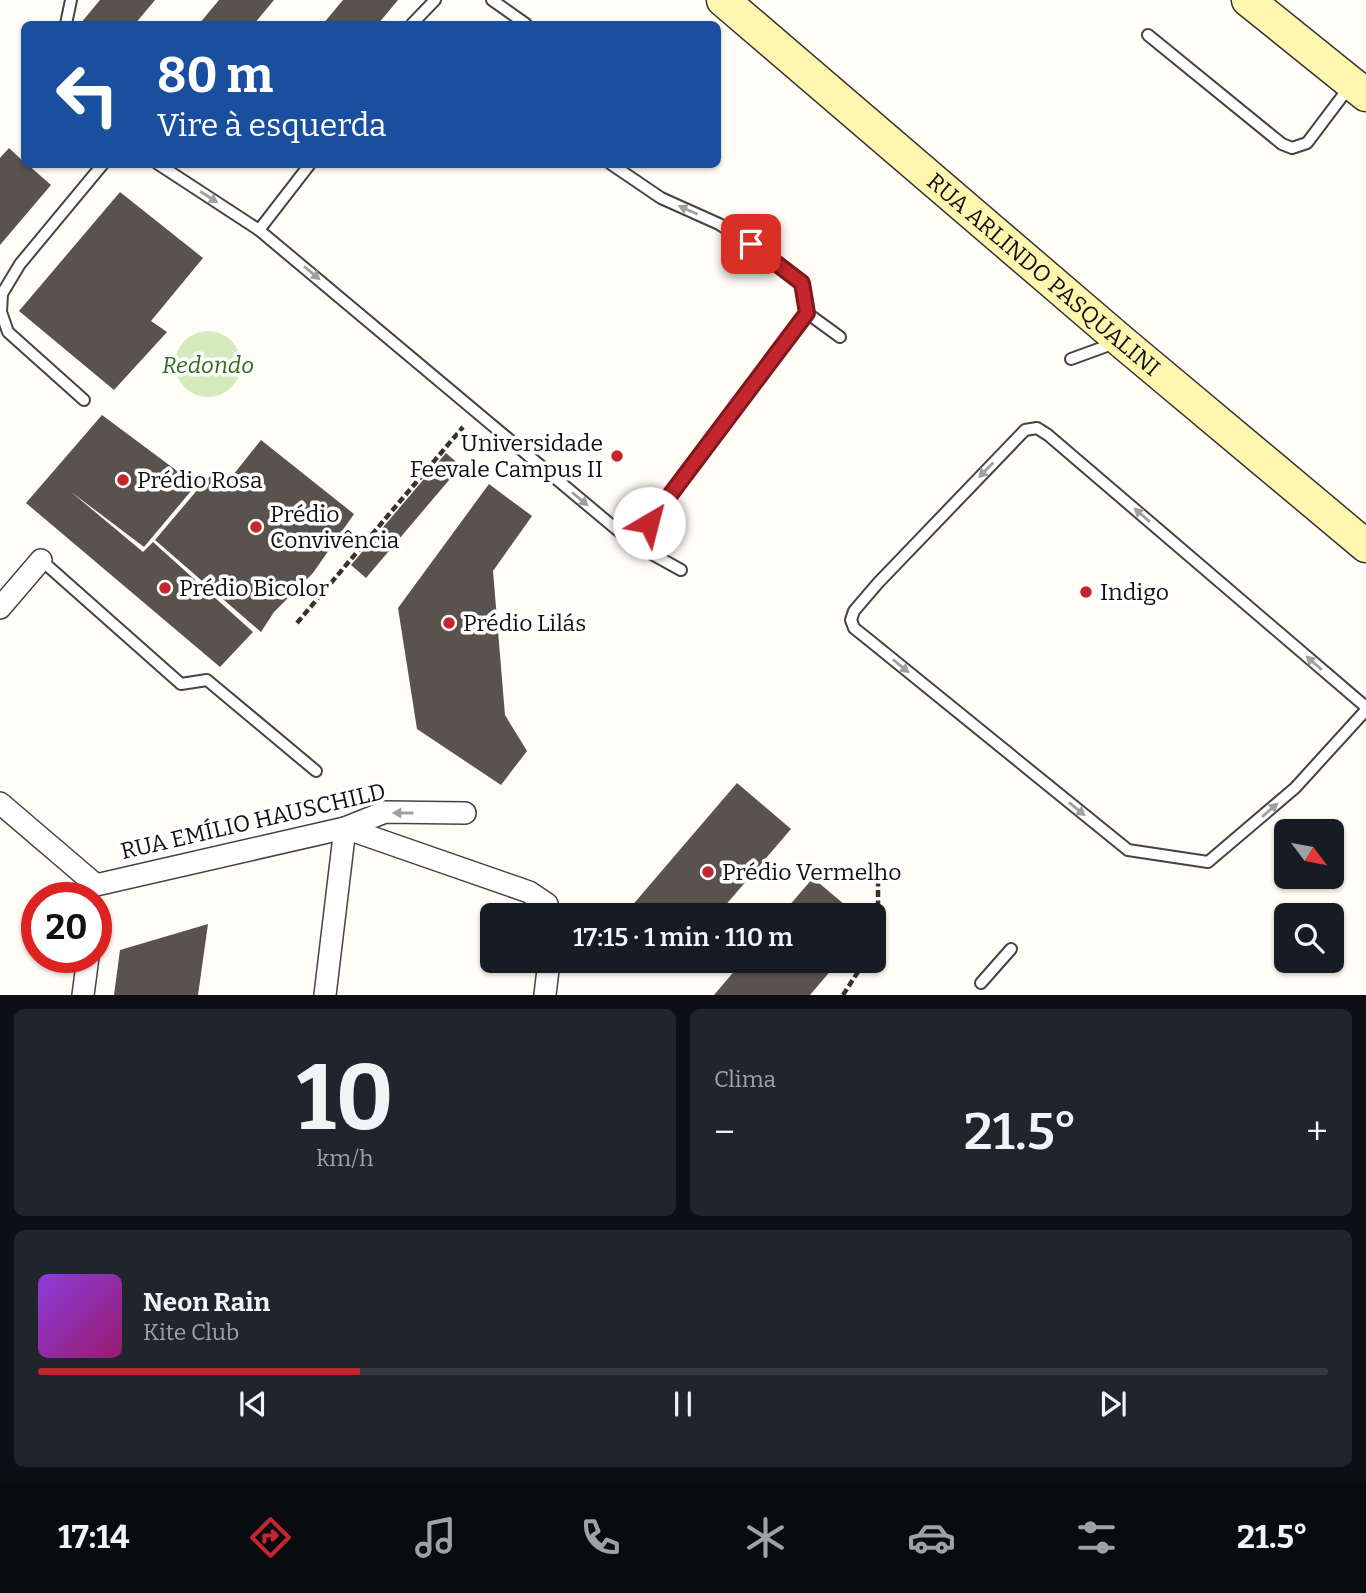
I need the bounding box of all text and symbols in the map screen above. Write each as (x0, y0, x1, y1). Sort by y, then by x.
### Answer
text: 80 m (157, 46, 273, 105)
icon: left (42, 49, 133, 140)
text: Vire à esquerda (157, 106, 387, 144)
street label: RUA ARLINDO PASQUALINI (921, 167, 1166, 382)
one-way arrow (199, 190, 218, 203)
one-way arrow (678, 204, 698, 216)
pin (721, 214, 781, 274)
icon: arrive (732, 225, 770, 263)
one-way arrow (302, 266, 320, 281)
park label: Redondo (162, 351, 254, 379)
place label: Universidade Feevale Campus II (410, 429, 603, 483)
marker: Universidade Feevale Campus II (609, 448, 625, 464)
one-way arrow (978, 461, 994, 478)
place label: Prédio Rosa (137, 466, 263, 494)
marker: Prédio Rosa (115, 472, 131, 488)
position arrow (612, 486, 686, 560)
one-way arrow (570, 491, 588, 506)
place label: Prédio Convivência (270, 500, 400, 554)
one-way arrow (1133, 508, 1150, 523)
marker: Prédio Convivência (248, 519, 264, 535)
place label: Prédio Bicolor (179, 574, 329, 602)
place label: Indigo (1100, 578, 1169, 606)
marker: Prédio Bicolor (157, 580, 173, 596)
marker: Indigo (1078, 584, 1094, 600)
place label: Prédio Lilás (463, 609, 586, 637)
marker: Prédio Lilás (441, 615, 457, 631)
one-way arrow (1305, 655, 1323, 671)
one-way arrow (891, 658, 909, 673)
street label: RUA EMÍLIO HAUSCHILD (118, 777, 388, 865)
one-way arrow (1069, 801, 1086, 816)
one-way arrow (1262, 803, 1279, 818)
one-way arrow (392, 807, 414, 819)
north arrow (1274, 819, 1344, 889)
map controls (1274, 819, 1344, 973)
place label: Prédio Vermelho (722, 858, 901, 886)
marker: Prédio Vermelho (700, 864, 716, 880)
speed limit sign: 20 (21, 882, 112, 973)
button: search (1274, 903, 1344, 973)
text: 17:15 · 1 min · 110 m (573, 922, 793, 953)
text: 10 (296, 1044, 394, 1153)
text: Clima (714, 1065, 776, 1093)
text: 21.5° (964, 1100, 1077, 1163)
text: − (714, 1109, 735, 1155)
text: + (1306, 1109, 1328, 1155)
text: km/h (317, 1144, 373, 1172)
text: Neon Rain (143, 1287, 270, 1318)
text: Kite Club (143, 1318, 239, 1346)
icon: previous (234, 1385, 272, 1423)
icon: pause (664, 1385, 702, 1423)
icon: next (1094, 1385, 1132, 1423)
icon: directions (246, 1513, 295, 1562)
icon: music (411, 1513, 460, 1562)
icon: phone (576, 1513, 625, 1562)
icon: climate (741, 1513, 790, 1562)
icon: car (907, 1513, 956, 1562)
icon: filters (1072, 1513, 1121, 1562)
text: 17:14 (58, 1518, 130, 1556)
text: 21.5° (1237, 1518, 1308, 1556)

